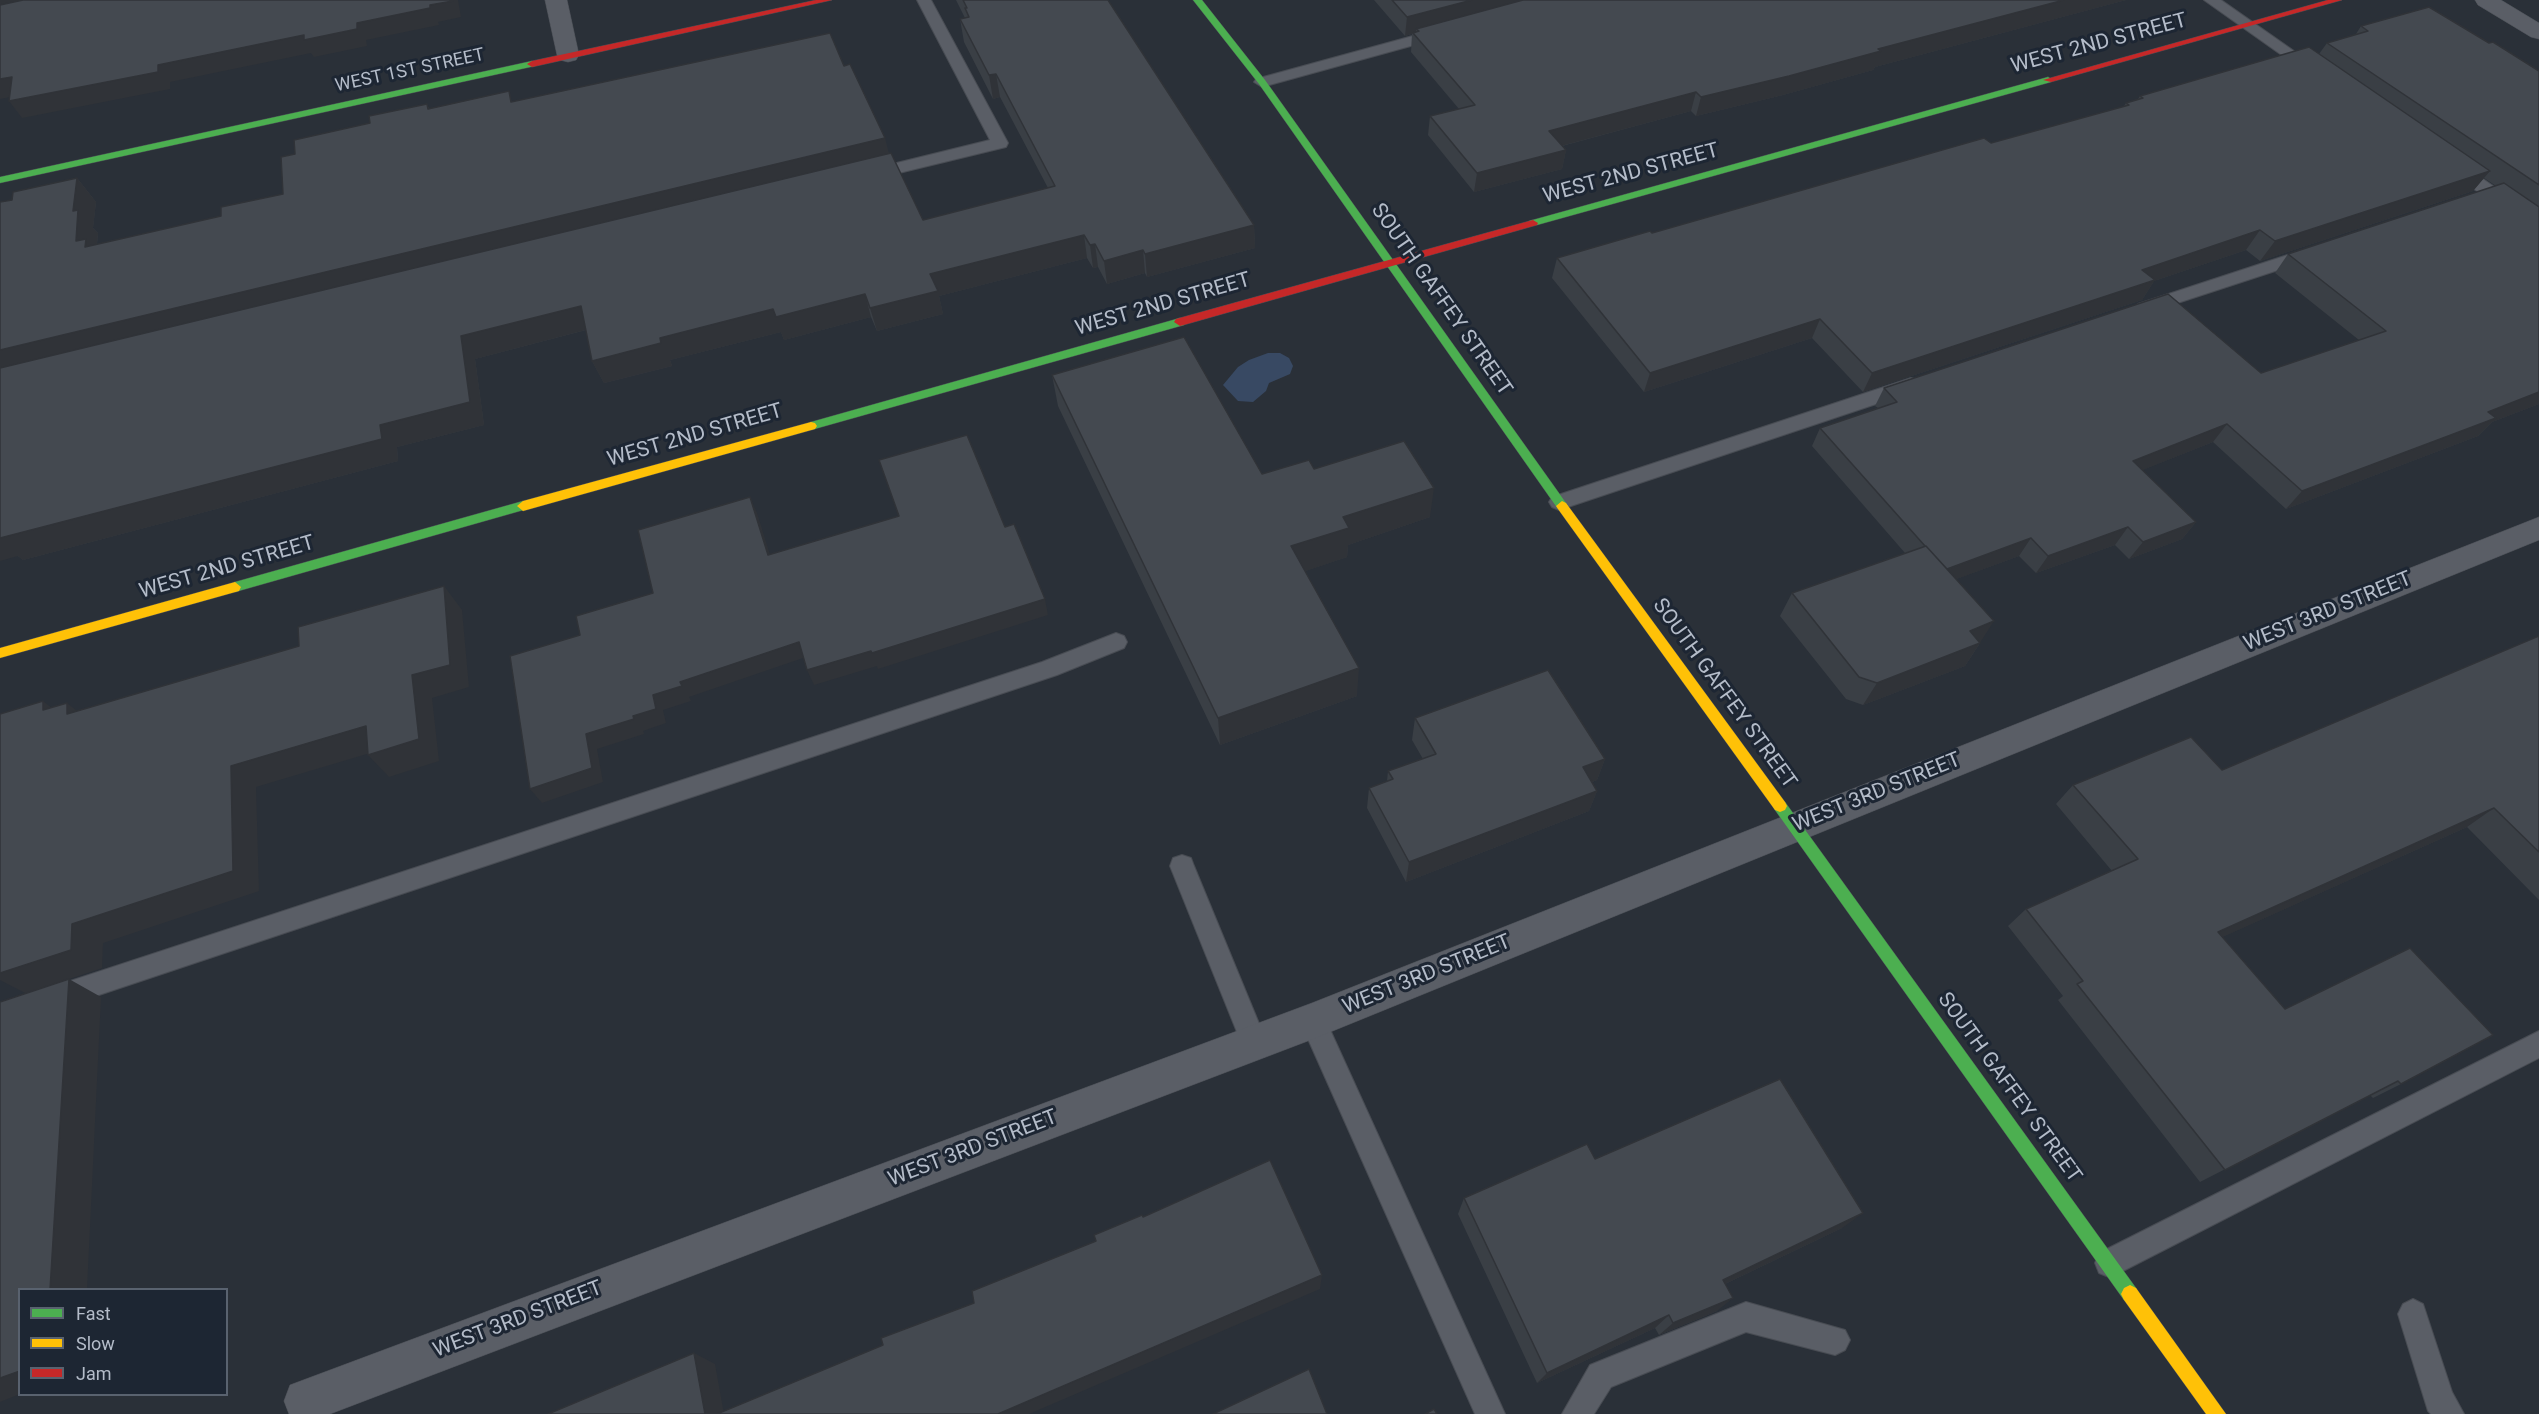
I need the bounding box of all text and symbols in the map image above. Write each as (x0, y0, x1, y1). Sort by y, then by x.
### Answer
street label: WEST 2ND STREET (2008, 8, 2190, 80)
street label: WEST 1ST STREET (333, 45, 487, 97)
street label: WEST 2ND STREET (1540, 138, 1722, 210)
street label: SOUTH GAFFEY STREET (1365, 199, 1517, 401)
street label: WEST 2ND STREET (1072, 268, 1254, 342)
street label: WEST 2ND STREET (604, 399, 786, 473)
street label: WEST 2ND STREET (136, 531, 318, 605)
street label: WEST 3RD STREET (2240, 567, 2416, 657)
street label: SOUTH GAFFEY STREET (1647, 594, 1801, 794)
street label: WEST 3RD STREET (1789, 748, 1965, 838)
street label: WEST 3RD STREET (1339, 930, 1515, 1020)
street label: SOUTH GAFFEY STREET (1932, 988, 2086, 1188)
street label: WEST 3RD STREET (885, 1105, 1061, 1193)
street label: WEST 3RD STREET (430, 1276, 606, 1364)
legend (18, 1288, 228, 1396)
text: Fast (76, 1303, 111, 1324)
text: Slow (76, 1333, 115, 1354)
text: Jam (76, 1363, 112, 1384)

